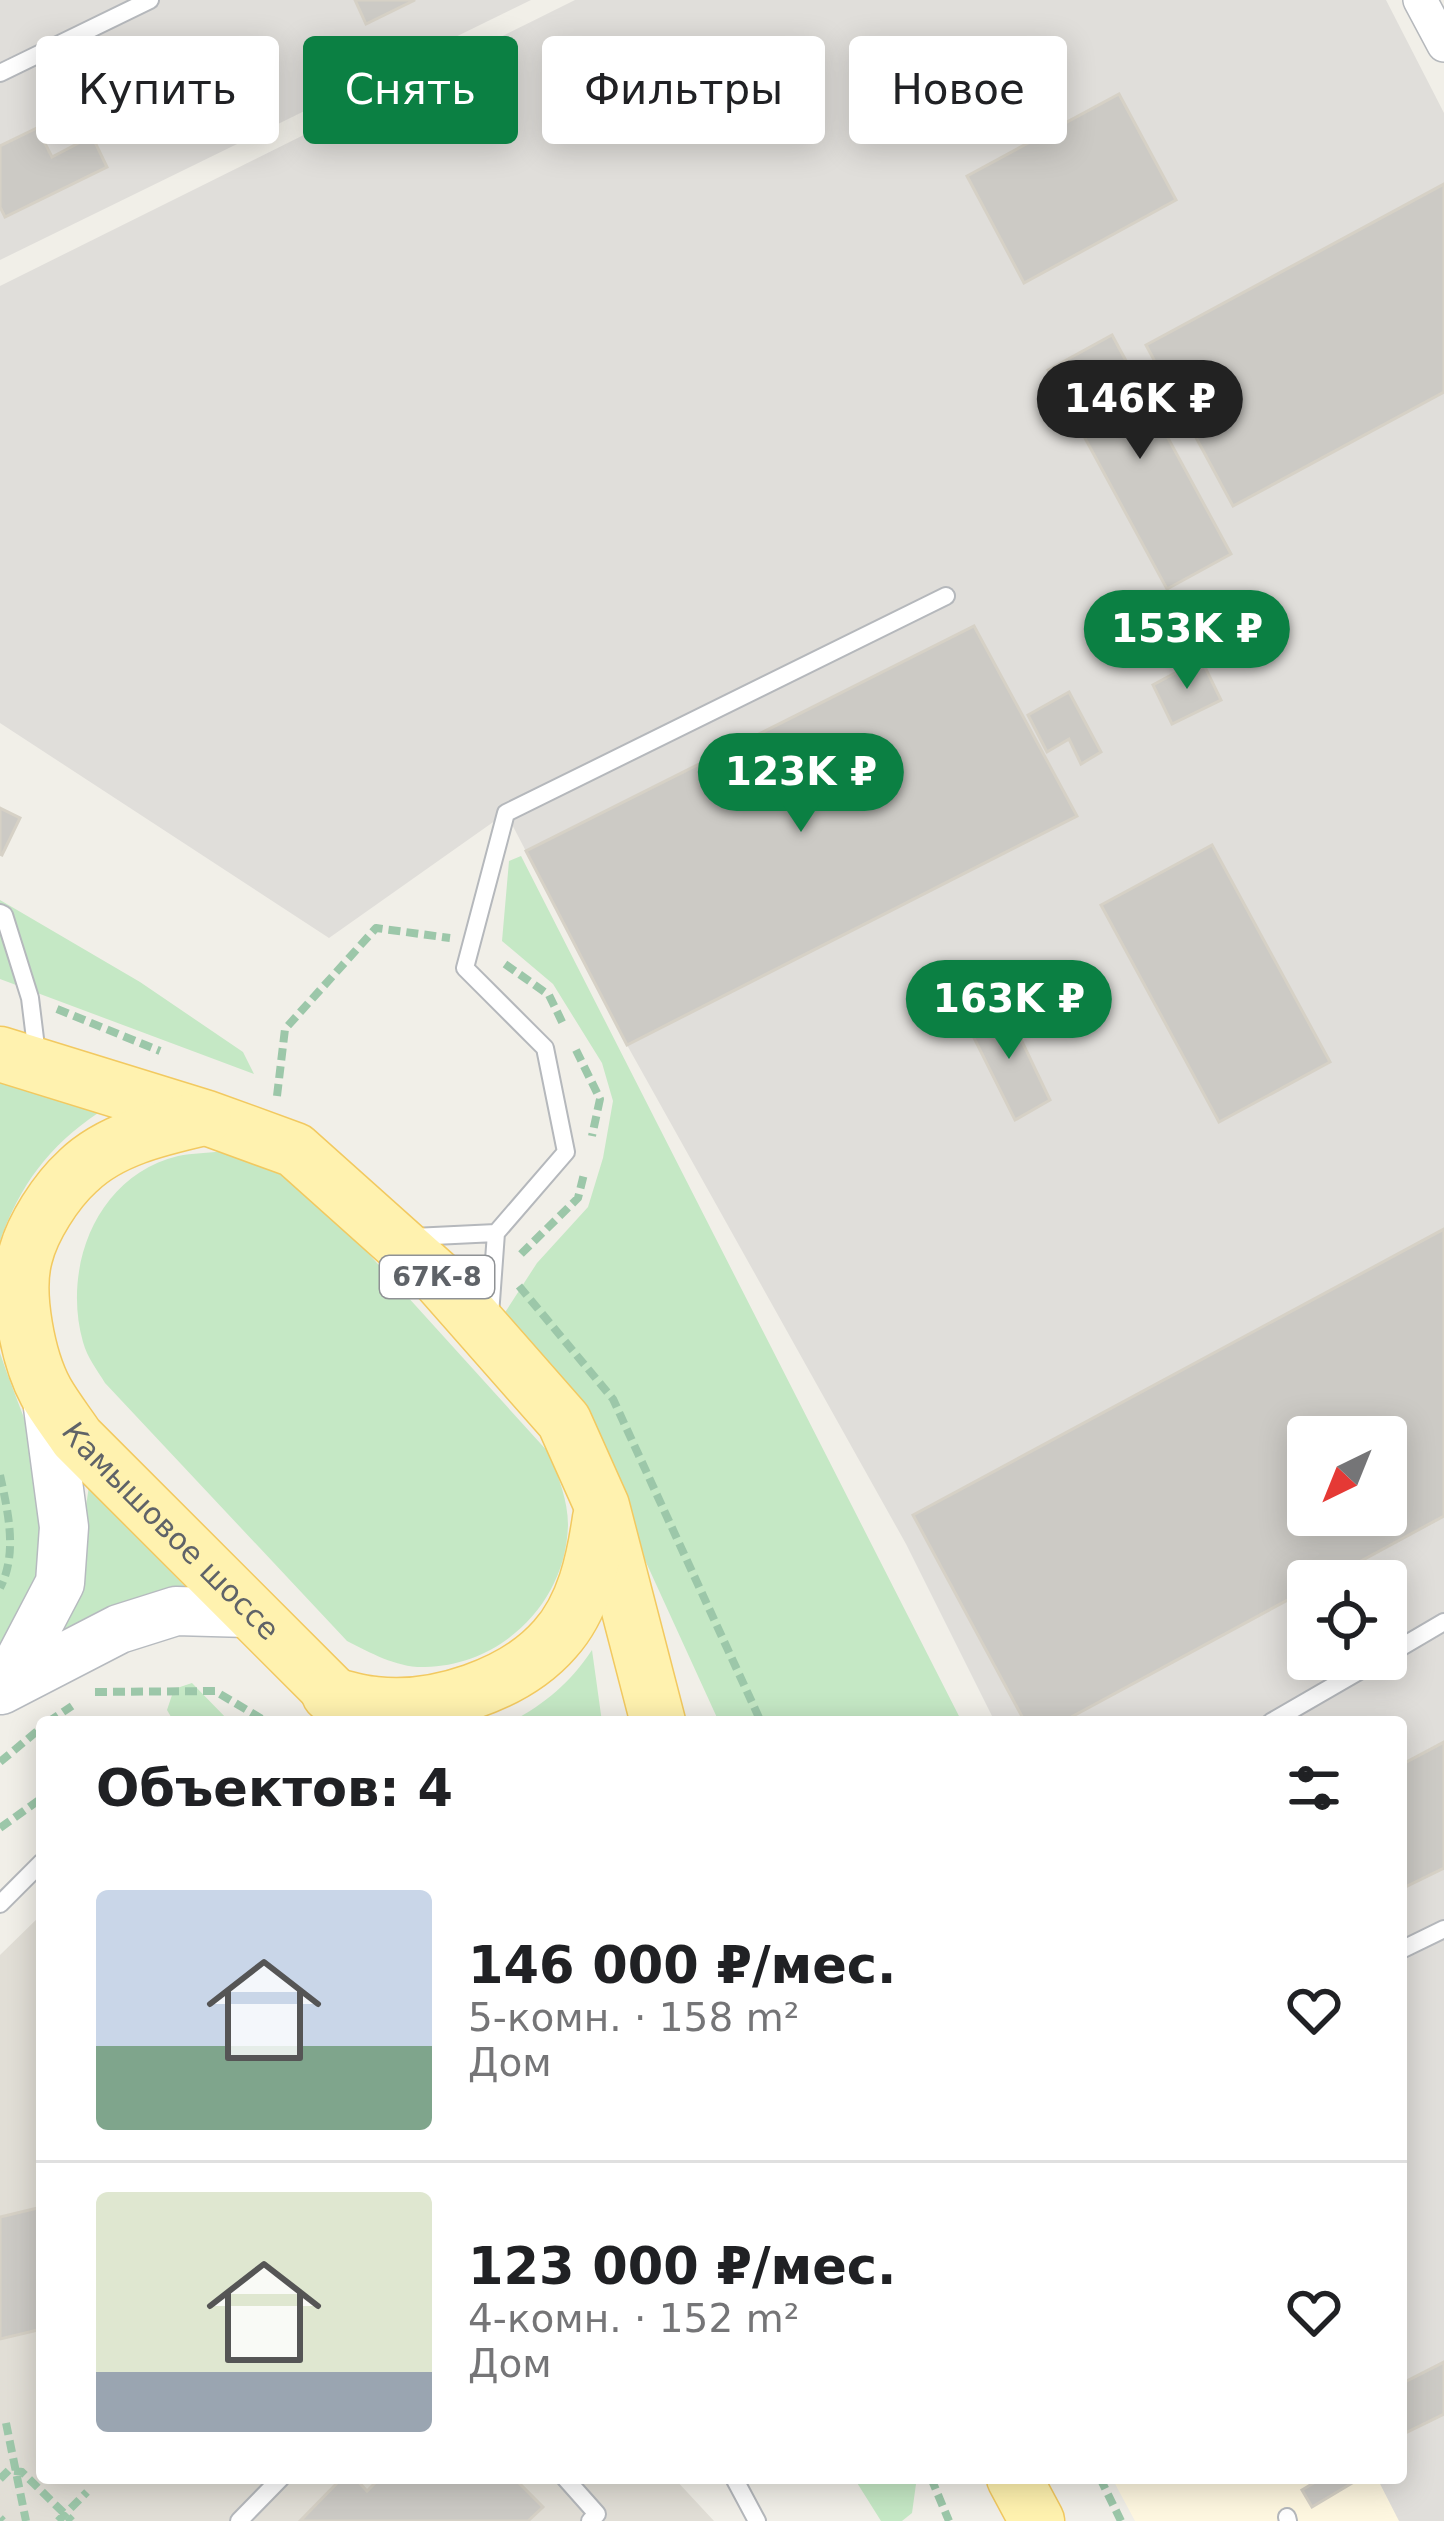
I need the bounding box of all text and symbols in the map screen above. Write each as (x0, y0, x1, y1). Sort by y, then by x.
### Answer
chip: Купить (36, 36, 279, 144)
chip: Снять (303, 36, 518, 144)
chip: Фильтры (542, 36, 825, 144)
chip: Новое (849, 36, 1067, 144)
pin: 146K ₽ (1042, 360, 1238, 462)
text: 146K ₽ (1064, 376, 1216, 421)
pin: 153K ₽ (1089, 590, 1285, 692)
text: 153K ₽ (1111, 606, 1263, 651)
pin: 123K ₽ (703, 733, 899, 835)
text: 123K ₽ (725, 749, 877, 794)
pin: 163K ₽ (911, 960, 1107, 1062)
text: 163K ₽ (933, 976, 1085, 1021)
road number: 67К-8 (380, 1256, 494, 1298)
street label: Камышовое шоссе (55, 1416, 287, 1647)
north arrow (1287, 1416, 1407, 1536)
map controls (1287, 1416, 1407, 1680)
button: locate (1287, 1560, 1407, 1680)
icon: filters (1281, 1755, 1347, 1821)
text: Объектов: 4 (96, 1759, 453, 1818)
text: 146 000 ₽/мес. (468, 1936, 896, 1995)
icon: home (192, 1938, 336, 2082)
icon: heart (1281, 1977, 1347, 2043)
text: 5-комн. · 158 m² (468, 1995, 799, 2040)
text: Дом (468, 2040, 552, 2085)
text: 123 000 ₽/мес. (468, 2237, 896, 2296)
icon: home (192, 2240, 336, 2384)
icon: heart (1281, 2279, 1347, 2345)
text: 4-комн. · 152 m² (468, 2296, 799, 2341)
text: Дом (468, 2341, 552, 2386)

